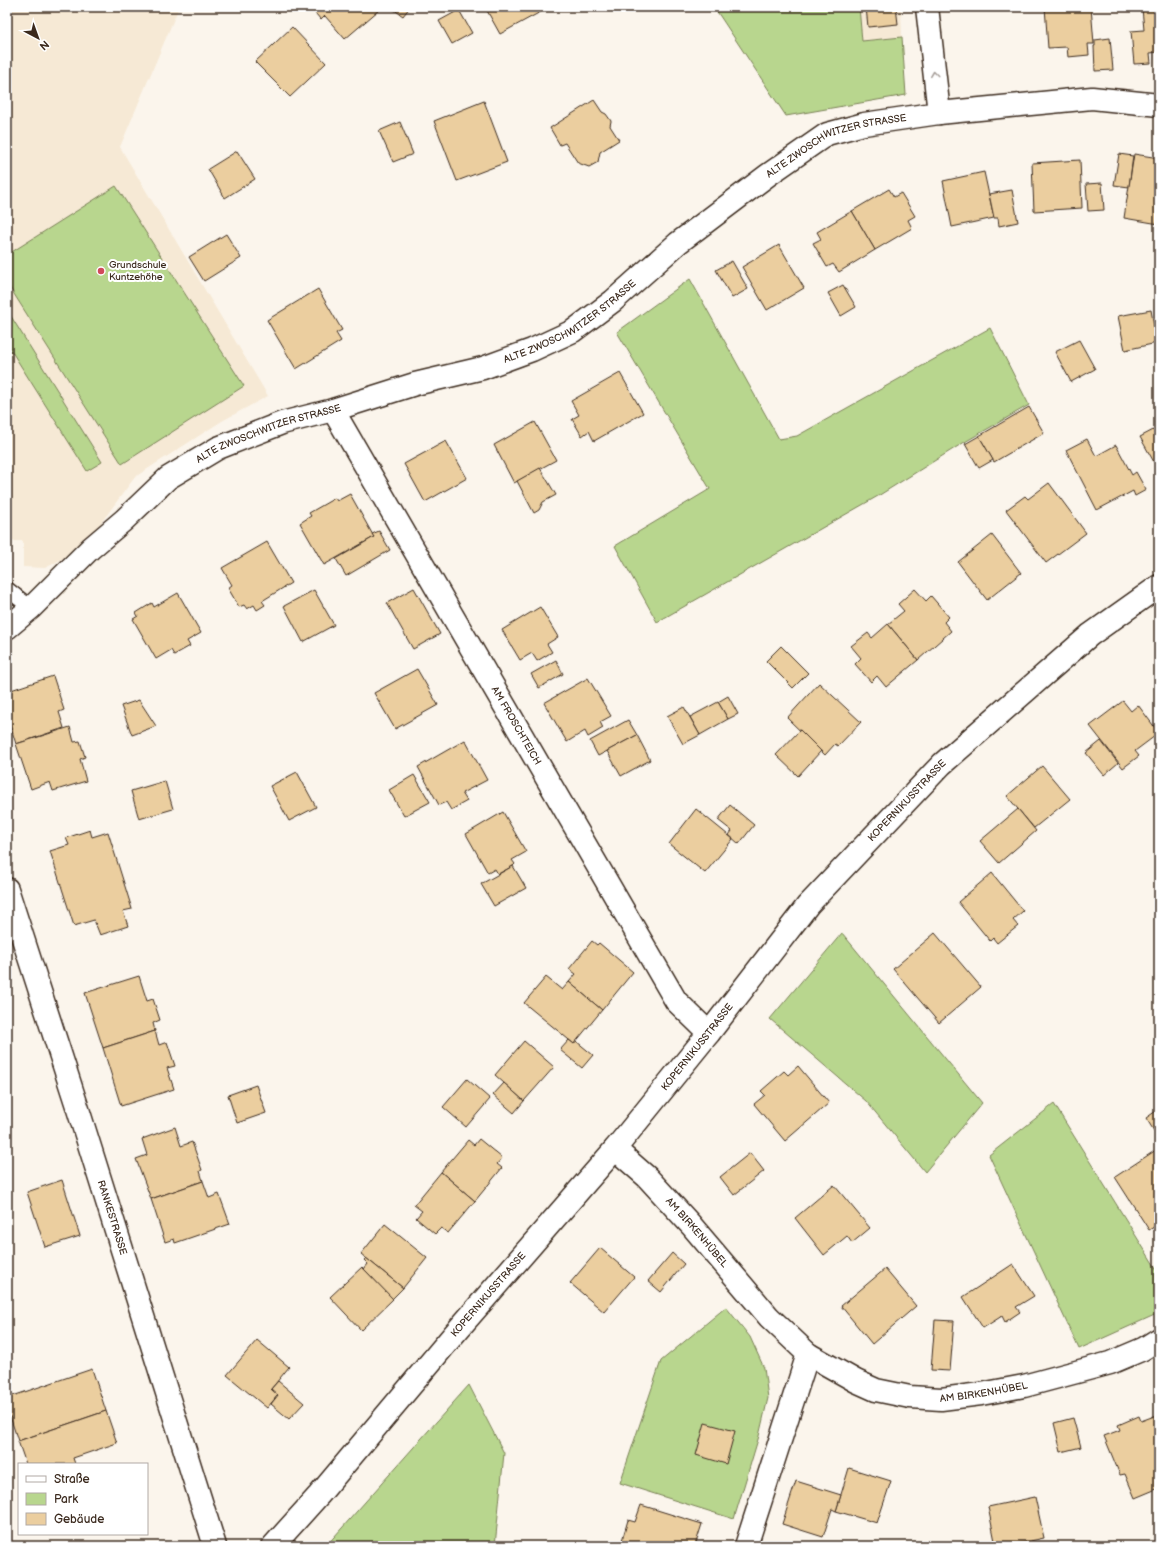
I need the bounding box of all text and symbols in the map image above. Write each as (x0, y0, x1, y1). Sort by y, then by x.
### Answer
north arrow (18, 18, 58, 58)
text: N (37, 38, 52, 53)
one-way arrow (930, 71, 939, 77)
street label: ALTE ZWOSCHWITZER STRASSE (764, 112, 908, 180)
place label: Grundschule Kuntzehöhe (109, 259, 167, 283)
marker: Grundschule Kuntzehöhe (96, 266, 106, 276)
street label: ALTE ZWOSCHWITZER STRASSE (502, 277, 639, 366)
street label: ALTE ZWOSCHWITZER STRASSE (194, 402, 343, 466)
street label: AM FROSCHTEICH (489, 684, 544, 767)
street label: KOPERNIKUSSTRASSE (865, 757, 949, 844)
street label: KOPERNIKUSSTRASSE (659, 1001, 736, 1093)
street label: RANKESTRASSE (95, 1179, 129, 1257)
street label: AM BIRKENHÜBEL (663, 1195, 730, 1270)
street label: KOPERNIKUSSTRASSE (448, 1250, 529, 1339)
street label: AM BIRKENHÜBEL (939, 1379, 1029, 1405)
legend (18, 1463, 148, 1535)
text: Straße (54, 1472, 90, 1487)
text: Park (54, 1492, 78, 1507)
text: Gebäude (54, 1512, 104, 1527)

